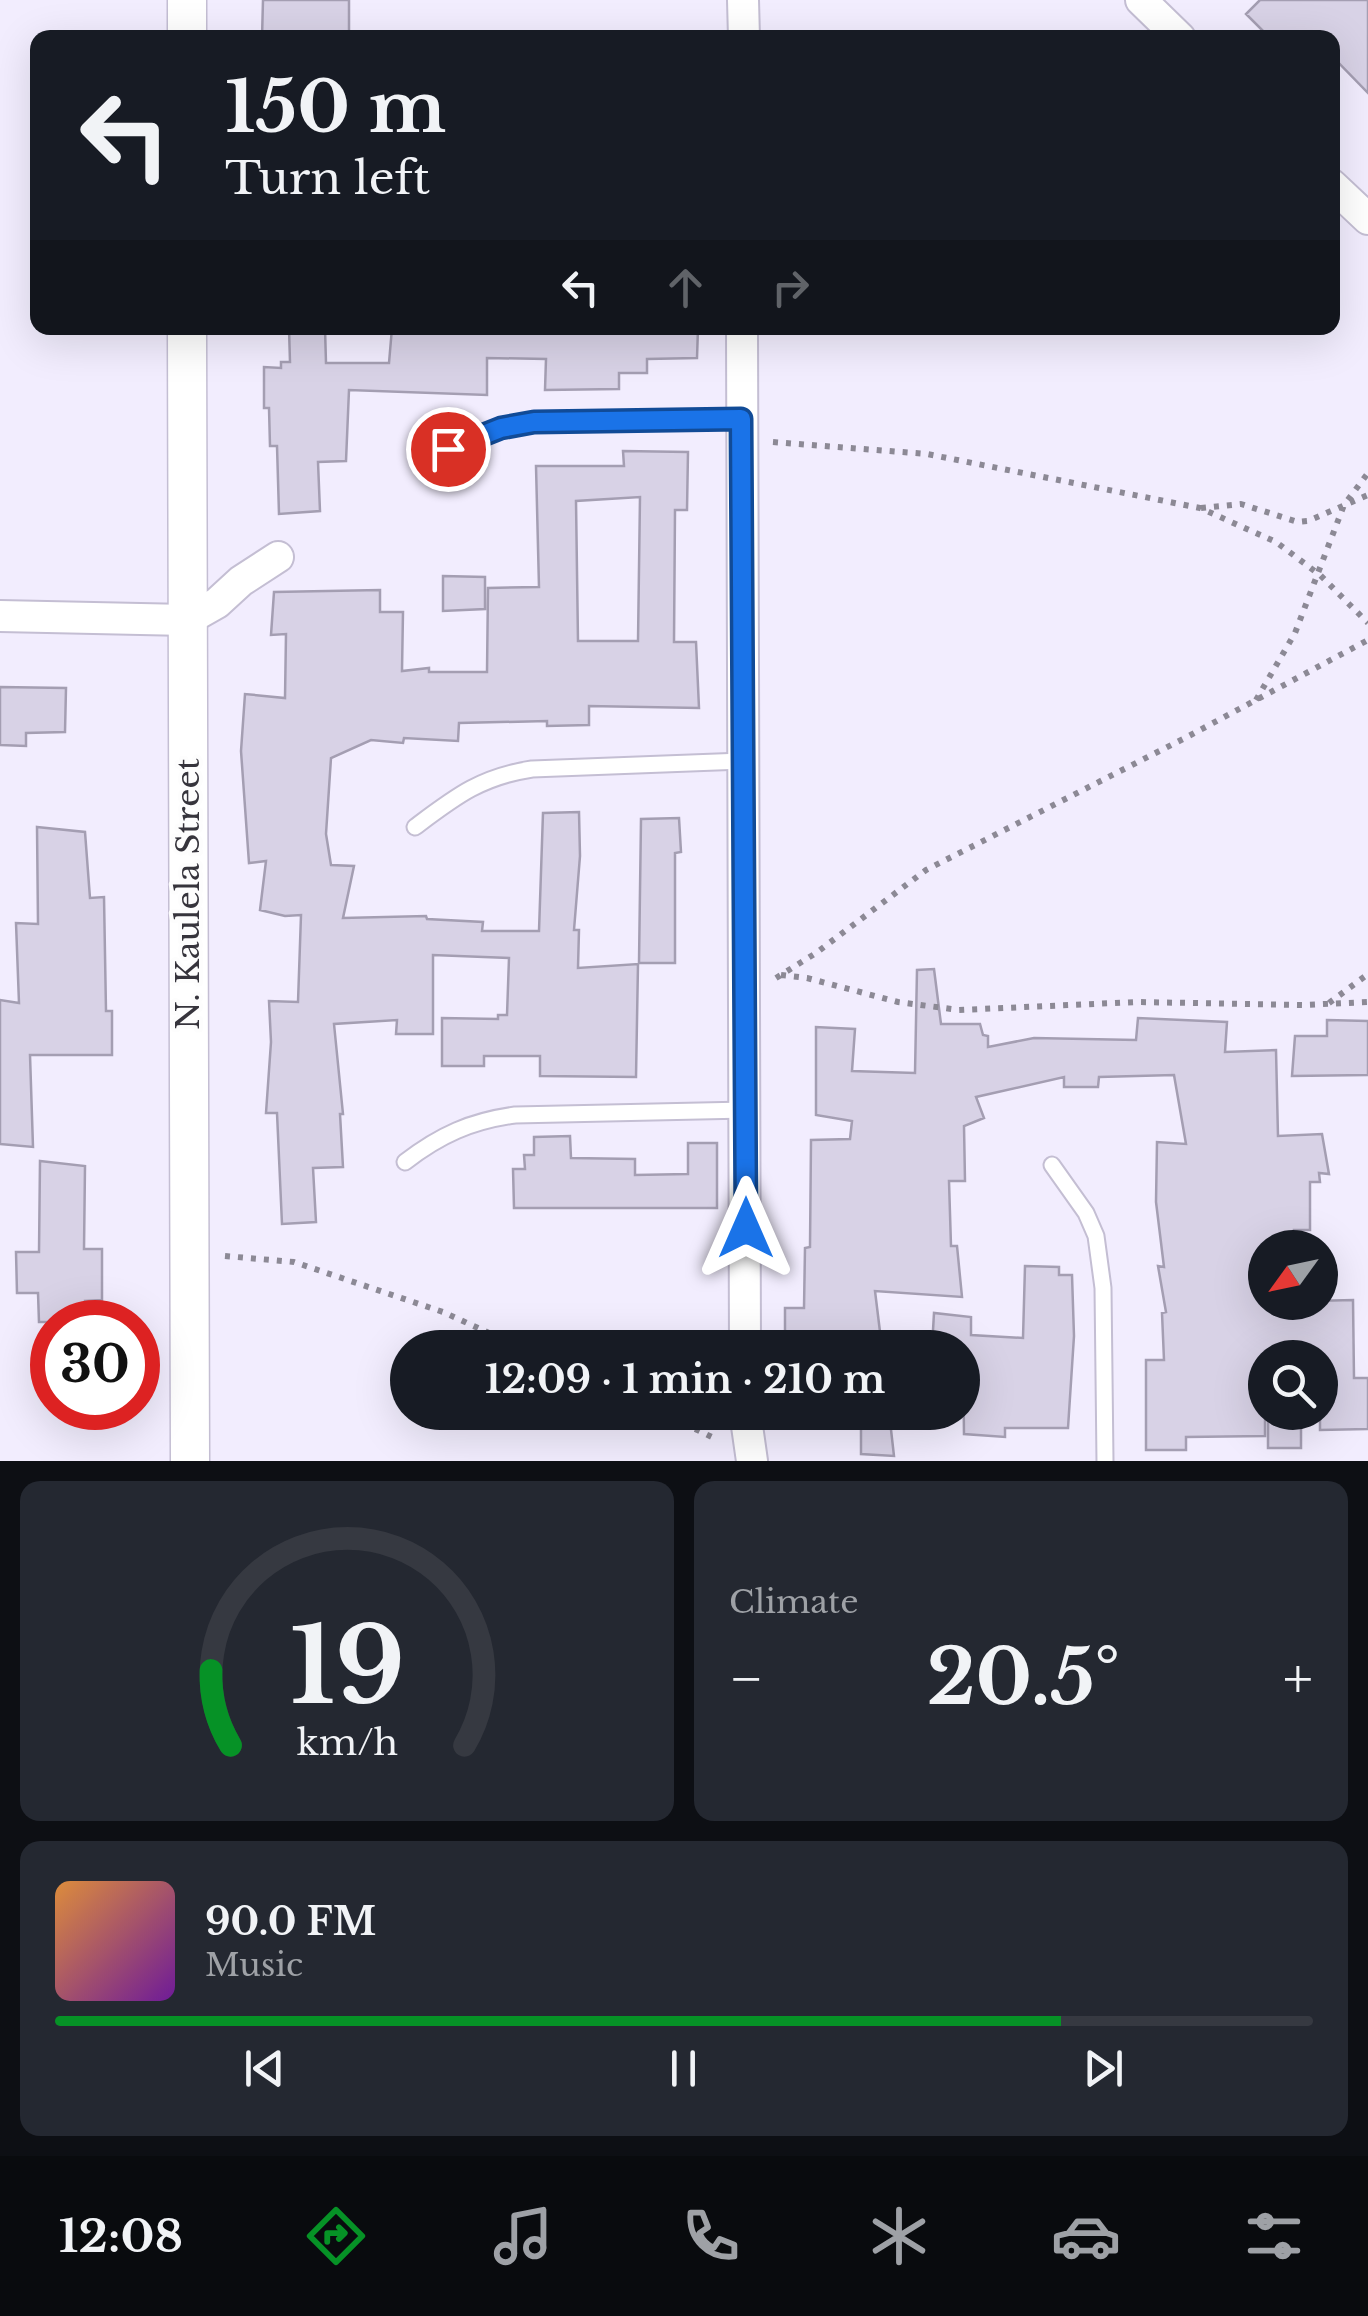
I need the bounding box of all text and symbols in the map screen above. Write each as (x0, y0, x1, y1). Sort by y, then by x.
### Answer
text: 150 m (225, 64, 446, 151)
icon: left (60, 70, 190, 200)
text: Turn left (225, 150, 430, 206)
icon: left (553, 260, 608, 315)
icon: ahead (658, 260, 713, 315)
icon: right (763, 260, 818, 315)
pin (406, 407, 491, 492)
icon: arrive (421, 422, 476, 477)
street label: N. Kaulela Street (168, 758, 208, 1030)
position arrow (694, 1176, 798, 1280)
north arrow (1248, 1230, 1338, 1320)
map controls (1248, 1230, 1338, 1430)
speed limit sign: 30 (30, 1300, 160, 1430)
button: search (1248, 1340, 1338, 1430)
text: 12:09 · 1 min · 210 m (485, 1356, 885, 1403)
text: Climate (729, 1582, 858, 1622)
text: 19 (289, 1602, 405, 1731)
text: 20.5° (927, 1631, 1120, 1724)
text: − (729, 1645, 764, 1713)
text: + (1283, 1645, 1313, 1713)
text: km/h (296, 1720, 398, 1765)
text: 90.0 FM (205, 1898, 376, 1945)
text: Music (205, 1945, 303, 1985)
icon: previous (237, 2041, 292, 2096)
icon: pause (656, 2041, 711, 2096)
icon: next (1076, 2041, 1131, 2096)
icon: directions (301, 2201, 371, 2271)
icon: music (488, 2201, 558, 2271)
icon: phone (676, 2201, 746, 2271)
icon: climate (864, 2201, 934, 2271)
icon: car (1051, 2201, 1121, 2271)
icon: filters (1239, 2201, 1309, 2271)
text: 12:08 (59, 2208, 183, 2264)

